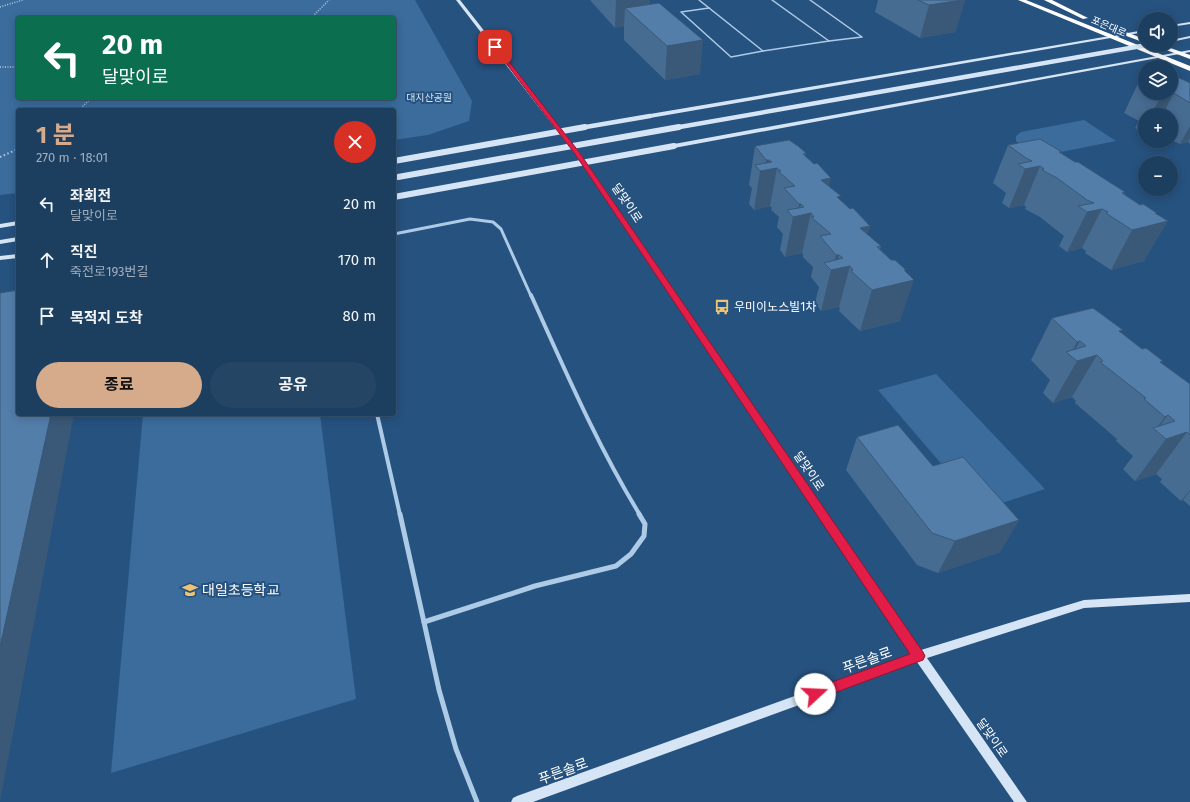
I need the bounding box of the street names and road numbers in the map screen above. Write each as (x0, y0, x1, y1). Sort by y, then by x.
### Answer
street label: 포은대로 (1089, 14, 1128, 40)
street label: 달맞이로 (609, 181, 645, 225)
street label: 달맞이로 (791, 449, 827, 493)
street label: 푸른솔로 (840, 644, 894, 677)
street label: 달맞이로 (974, 716, 1010, 760)
street label: 푸른솔로 (536, 755, 590, 788)

